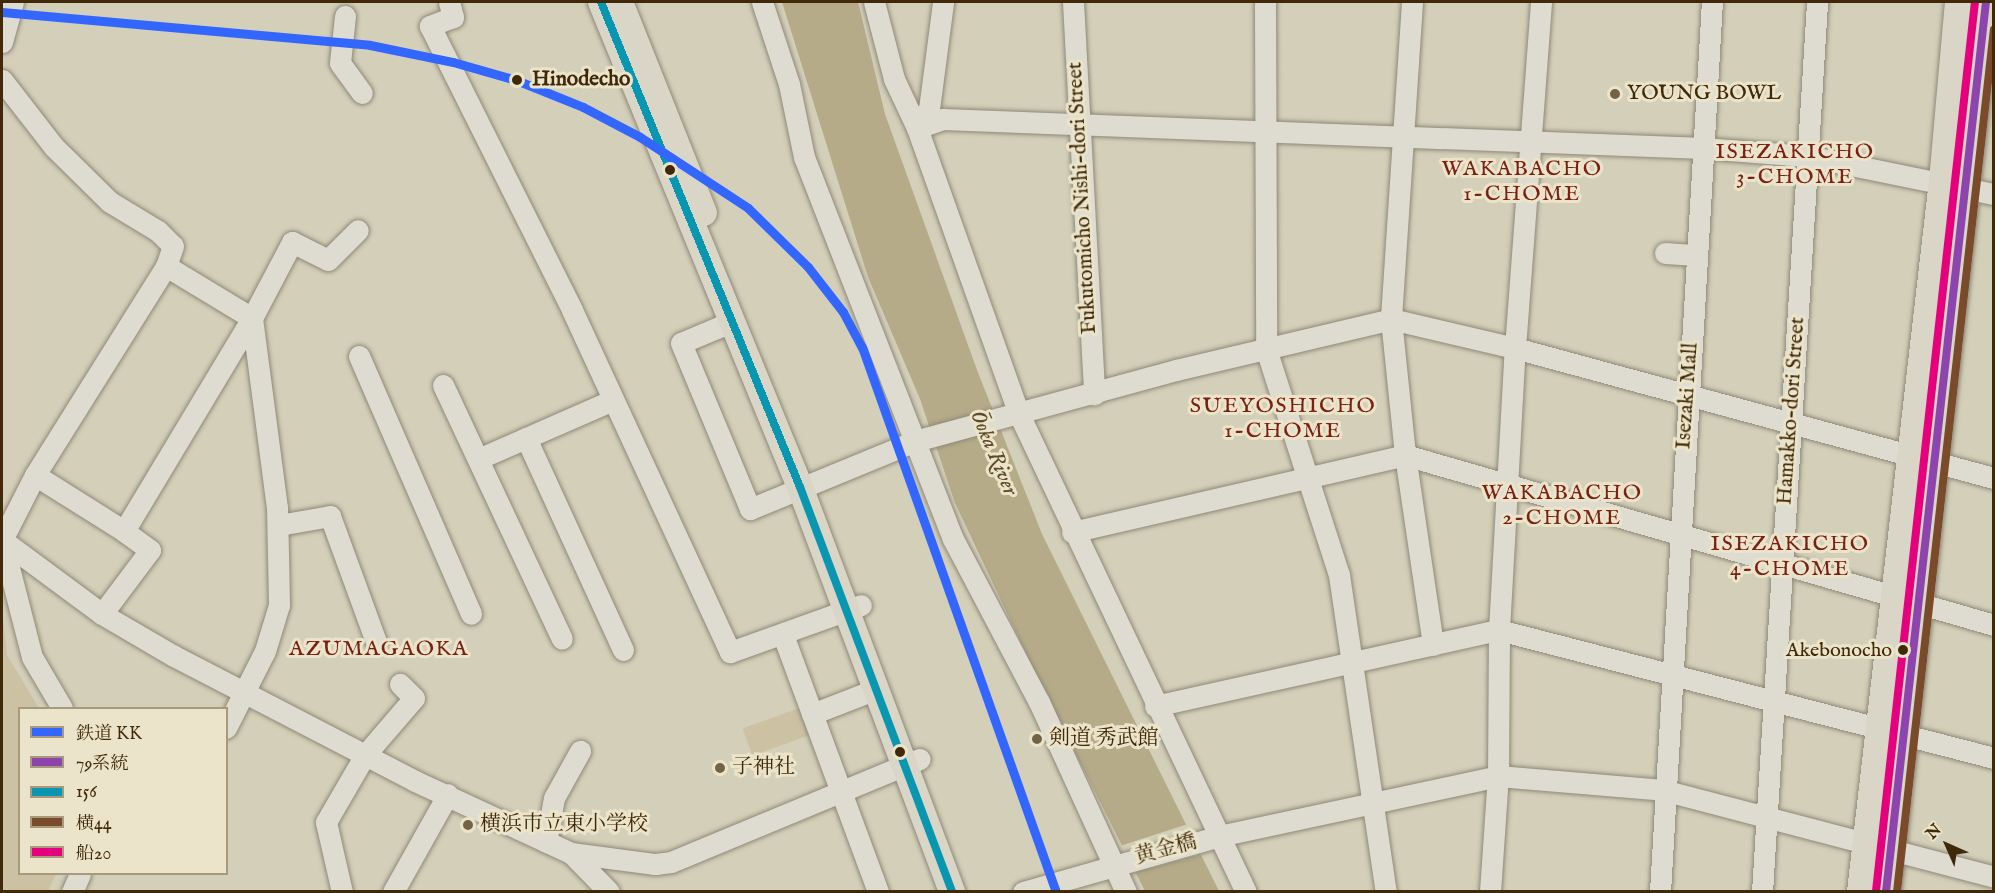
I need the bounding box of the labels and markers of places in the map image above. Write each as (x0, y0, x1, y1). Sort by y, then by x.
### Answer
place label: Hinodecho (532, 67, 630, 93)
marker: Hinodecho (507, 70, 527, 90)
place label: YOUNG BOWL (1627, 81, 1781, 107)
marker: YOUNG BOWL (1608, 87, 1622, 101)
unlabelled marker (664, 164, 676, 176)
place label: Akebonocho (1786, 638, 1892, 662)
marker: Akebonocho (1897, 644, 1909, 656)
place label: 剣道 秀武館 (1049, 726, 1159, 752)
marker: 剣道 秀武館 (1030, 732, 1044, 746)
unlabelled marker (894, 746, 906, 758)
place label: 子神社 (732, 755, 795, 781)
marker: 子神社 (713, 761, 727, 775)
place label: 横浜市立東小学校 (480, 812, 648, 838)
marker: 横浜市立東小学校 (461, 818, 475, 832)

